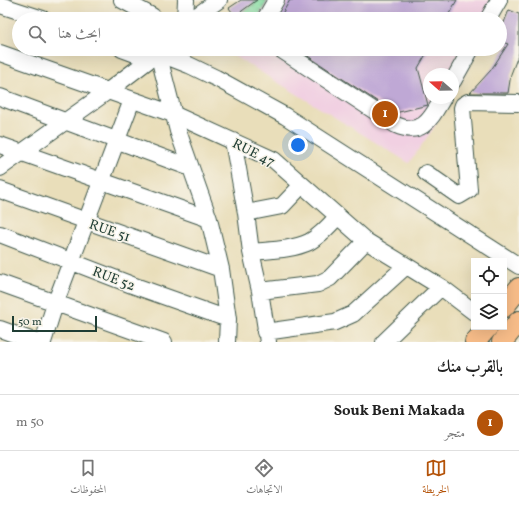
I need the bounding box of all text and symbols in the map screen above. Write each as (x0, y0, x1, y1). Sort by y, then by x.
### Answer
search box (12, 12, 507, 56)
icon: search (26, 23, 48, 45)
text: ابحث هنا (58, 24, 101, 45)
north arrow (423, 68, 459, 104)
pin: 1 (372, 99, 398, 129)
street label: RUE 47 (229, 135, 278, 172)
your location (288, 135, 308, 155)
street label: RUE 51 (86, 216, 133, 247)
map controls (471, 258, 507, 330)
button: locate (471, 258, 507, 294)
street label: RUE 52 (89, 263, 138, 296)
button: layers (471, 294, 507, 330)
scale bar (12, 314, 97, 333)
text: 50 m (18, 315, 42, 330)
text: بالقرب منك (437, 356, 503, 379)
text: Souk Beni Makada (334, 401, 465, 422)
text: 50 m (16, 414, 44, 432)
text: 1 (487, 414, 493, 432)
text: متجر (444, 425, 465, 443)
tab: المحفوظات (70, 457, 106, 500)
tab: الاتجاهات (246, 457, 283, 500)
tab: الخريطة (422, 457, 449, 500)

